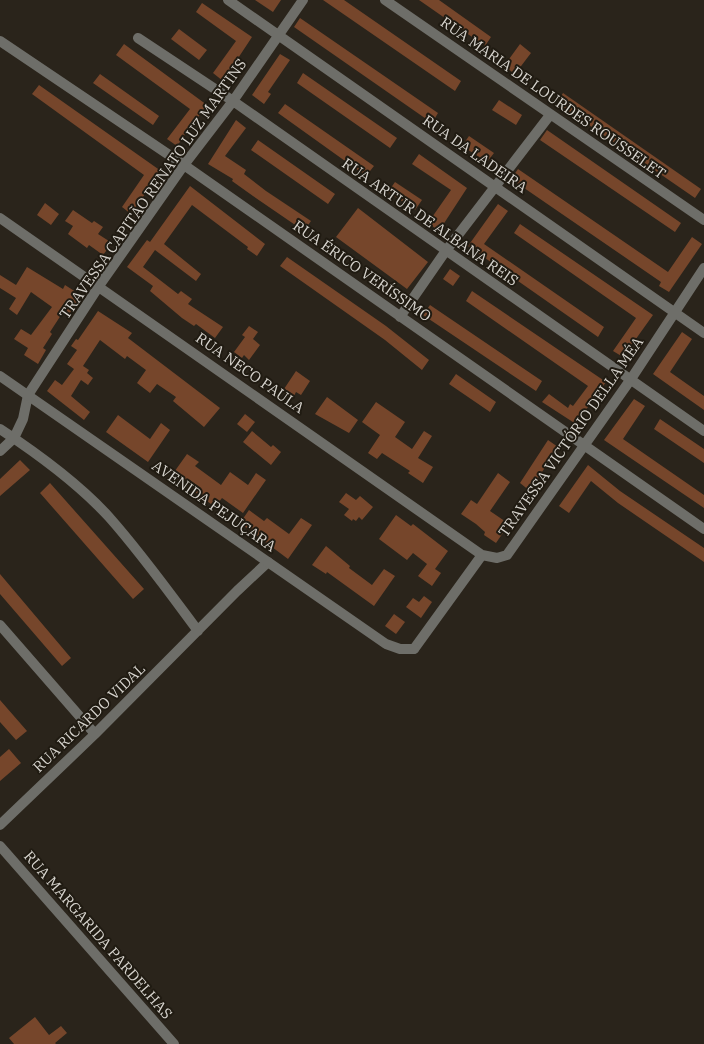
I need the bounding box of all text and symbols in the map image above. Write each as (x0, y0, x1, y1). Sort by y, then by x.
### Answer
street label: RUA MARIA DE LOURDES ROUSSELET (437, 12, 670, 183)
street label: TRAVESSA CAPITÃO RENATO LUZ MARTINS (55, 55, 250, 322)
street label: RUA DA LADEIRA (419, 110, 532, 197)
street label: RUA ARTUR DE ALBANA REIS (339, 153, 522, 290)
street label: RUA ÉRICO VERÍSSIMO (290, 216, 435, 326)
street label: RUA NECO PAULA (192, 328, 309, 418)
street label: TRAVESSA VICTÓRIO DELLA MÉA (494, 332, 648, 540)
street label: AVENIDA PEJUÇARA (149, 456, 281, 556)
street label: RUA RICARDO VIDAL (28, 659, 149, 776)
street label: RUA MARGARIDA PARDELHAS (20, 847, 177, 1023)

